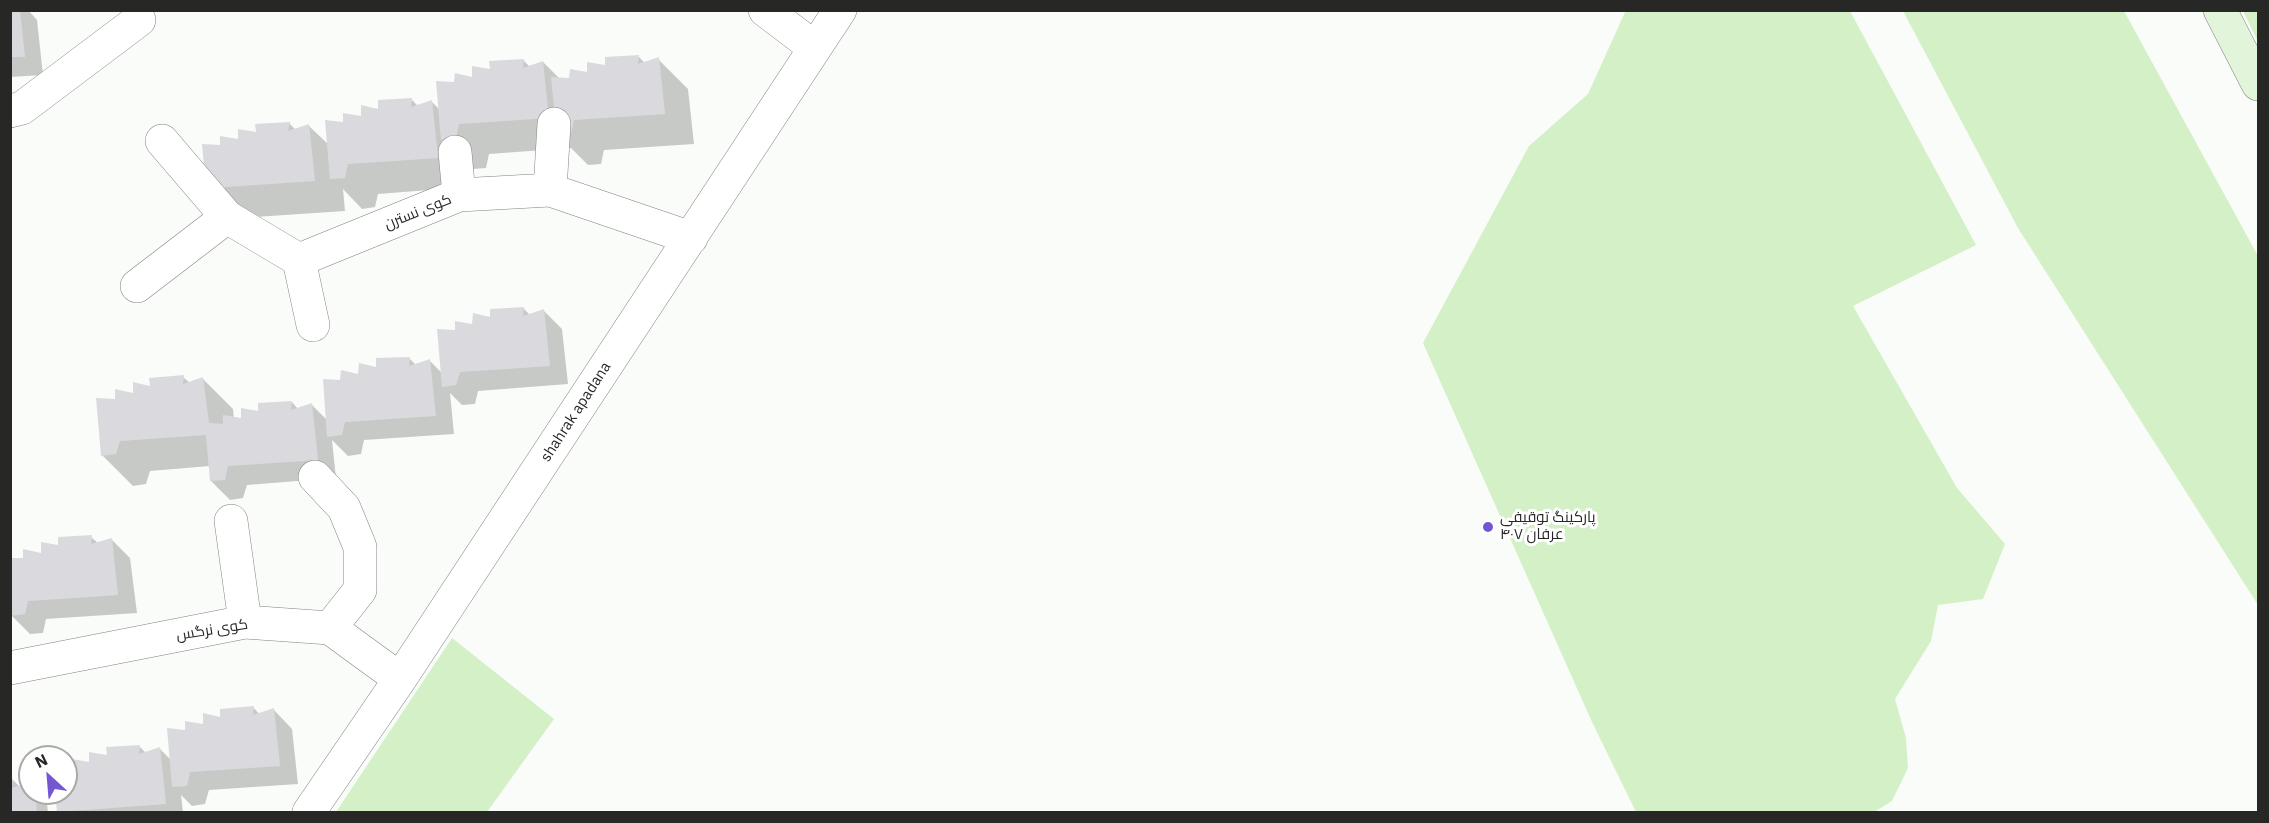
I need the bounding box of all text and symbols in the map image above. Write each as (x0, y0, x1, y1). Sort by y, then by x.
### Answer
street label: کوی نسترن (382, 190, 454, 234)
street label: shahrak apadana (537, 359, 615, 465)
place label: پارکینگ توقیفی عرفان ۴۰۷ (1500, 509, 1595, 544)
marker: پارکینگ توقیفی عرفان ۴۰۷ (1481, 520, 1495, 534)
street label: کوی نرگس (175, 615, 249, 645)
north arrow (18, 745, 78, 805)
text: N (31, 749, 51, 772)

